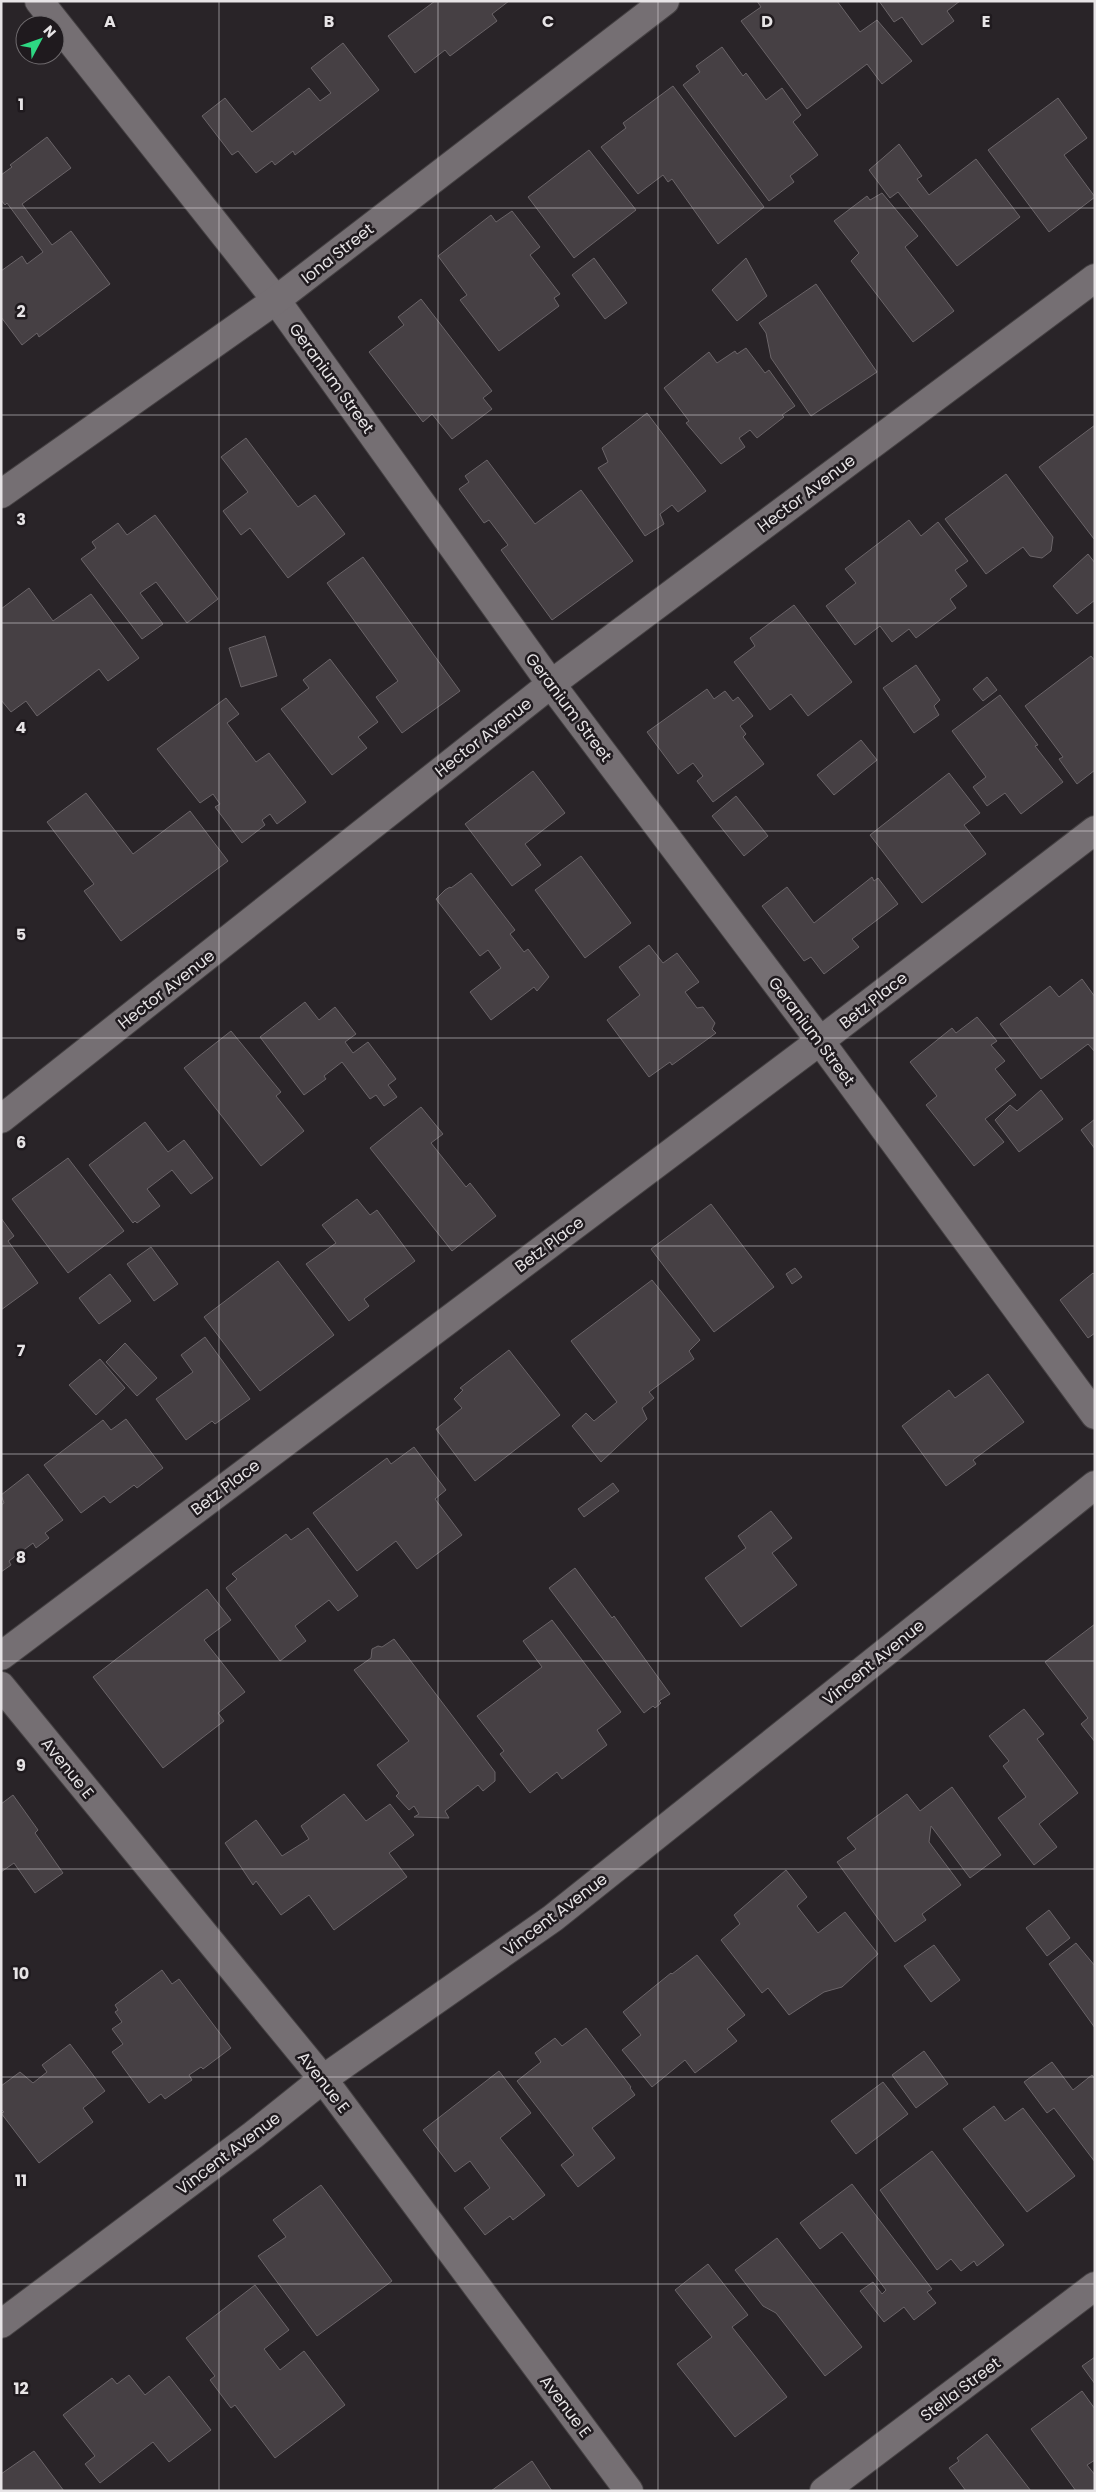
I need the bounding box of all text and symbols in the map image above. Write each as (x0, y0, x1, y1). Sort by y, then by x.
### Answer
text: A (104, 10, 116, 33)
text: B (324, 10, 334, 33)
text: C (542, 10, 554, 33)
text: D (761, 10, 773, 33)
text: E (982, 10, 990, 33)
north arrow (15, 15, 65, 65)
text: N (39, 21, 61, 42)
text: 1 (18, 93, 24, 116)
street label: Iona Street (296, 218, 379, 289)
text: 2 (16, 300, 26, 323)
street label: Geranium Street (284, 318, 380, 438)
street label: Hector Avenue (753, 449, 860, 538)
text: 3 (16, 508, 26, 531)
street label: Geranium Street (520, 648, 617, 767)
street label: Hector Avenue (430, 692, 537, 783)
text: 4 (16, 716, 27, 739)
text: 5 (16, 923, 26, 946)
street label: Hector Avenue (113, 944, 220, 1035)
street label: Betz Place (834, 966, 912, 1034)
street label: Geranium Street (763, 972, 860, 1091)
text: 6 (16, 1131, 26, 1154)
street label: Betz Place (510, 1211, 589, 1278)
text: 7 (17, 1339, 26, 1362)
street label: Betz Place (186, 1454, 265, 1521)
text: 8 (16, 1546, 26, 1569)
street label: Vincent Avenue (817, 1614, 929, 1711)
street label: Avenue E (36, 1733, 99, 1804)
text: 9 (16, 1754, 26, 1777)
street label: Vincent Avenue (498, 1868, 612, 1961)
text: 10 (13, 1962, 29, 1985)
street label: Avenue E (292, 2047, 355, 2118)
street label: Vincent Avenue (171, 2107, 285, 2200)
text: 11 (15, 2169, 27, 2192)
street label: Stella Street (915, 2352, 1005, 2427)
street label: Avenue E (535, 2370, 597, 2442)
text: 12 (13, 2377, 29, 2400)

